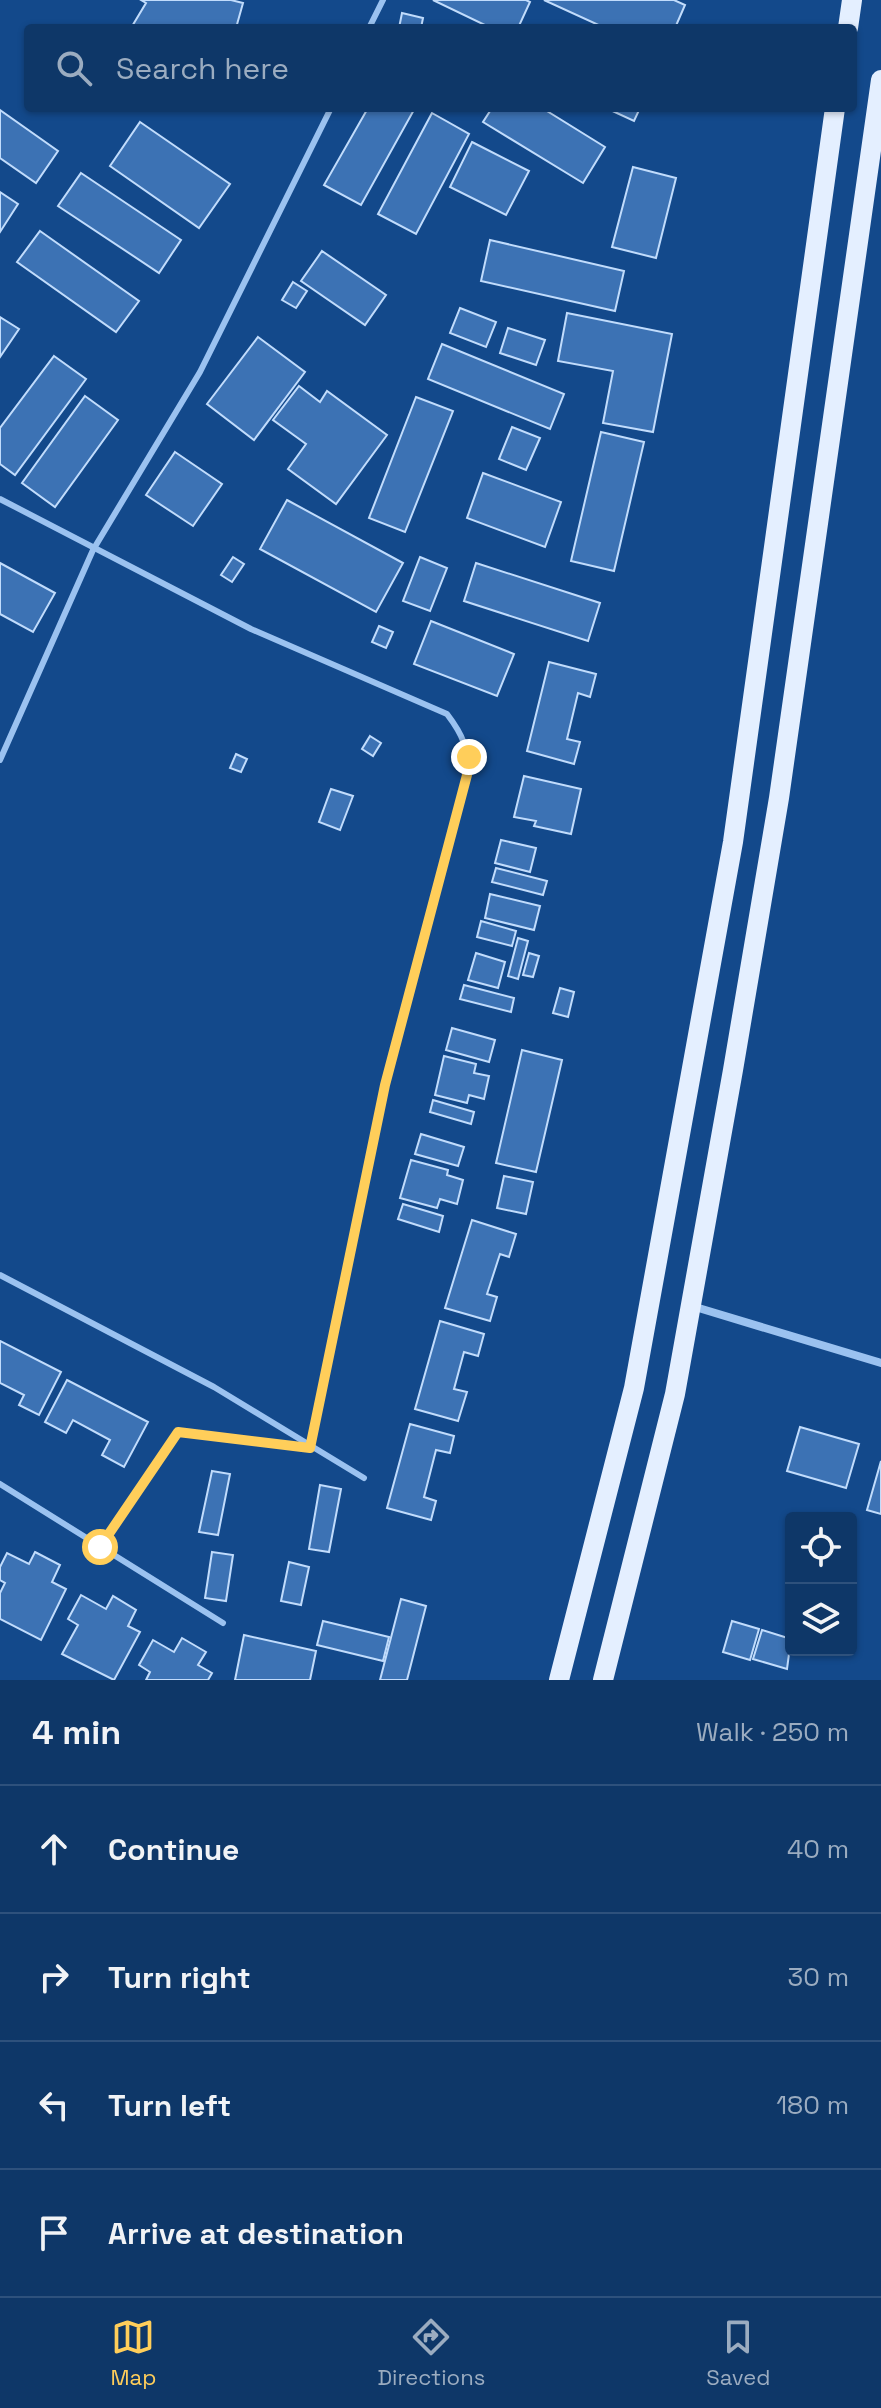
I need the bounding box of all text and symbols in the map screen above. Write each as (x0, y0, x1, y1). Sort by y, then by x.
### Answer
search box (24, 24, 857, 112)
icon: search (52, 46, 96, 90)
text: Search here (116, 49, 289, 88)
route end (451, 739, 487, 775)
map controls (785, 1512, 857, 1656)
button: locate (785, 1512, 857, 1584)
route start (82, 1529, 118, 1565)
button: layers (785, 1584, 857, 1656)
text: 4 min (32, 1711, 121, 1754)
text: Walk · 250 m (696, 1715, 849, 1749)
icon: ahead (32, 1827, 76, 1871)
text: Continue (108, 1830, 239, 1869)
text: 40 m (787, 1832, 849, 1866)
icon: right (32, 1955, 76, 1999)
text: Turn right (108, 1958, 251, 1997)
text: 30 m (788, 1960, 849, 1994)
icon: left (32, 2083, 76, 2127)
text: Turn left (108, 2086, 231, 2125)
text: 180 m (776, 2088, 849, 2122)
icon: arrive (32, 2211, 76, 2255)
text: Arrive at destination (108, 2214, 404, 2253)
tab: Map (111, 2315, 156, 2391)
tab: Directions (377, 2315, 485, 2391)
tab: Saved (706, 2315, 770, 2391)

